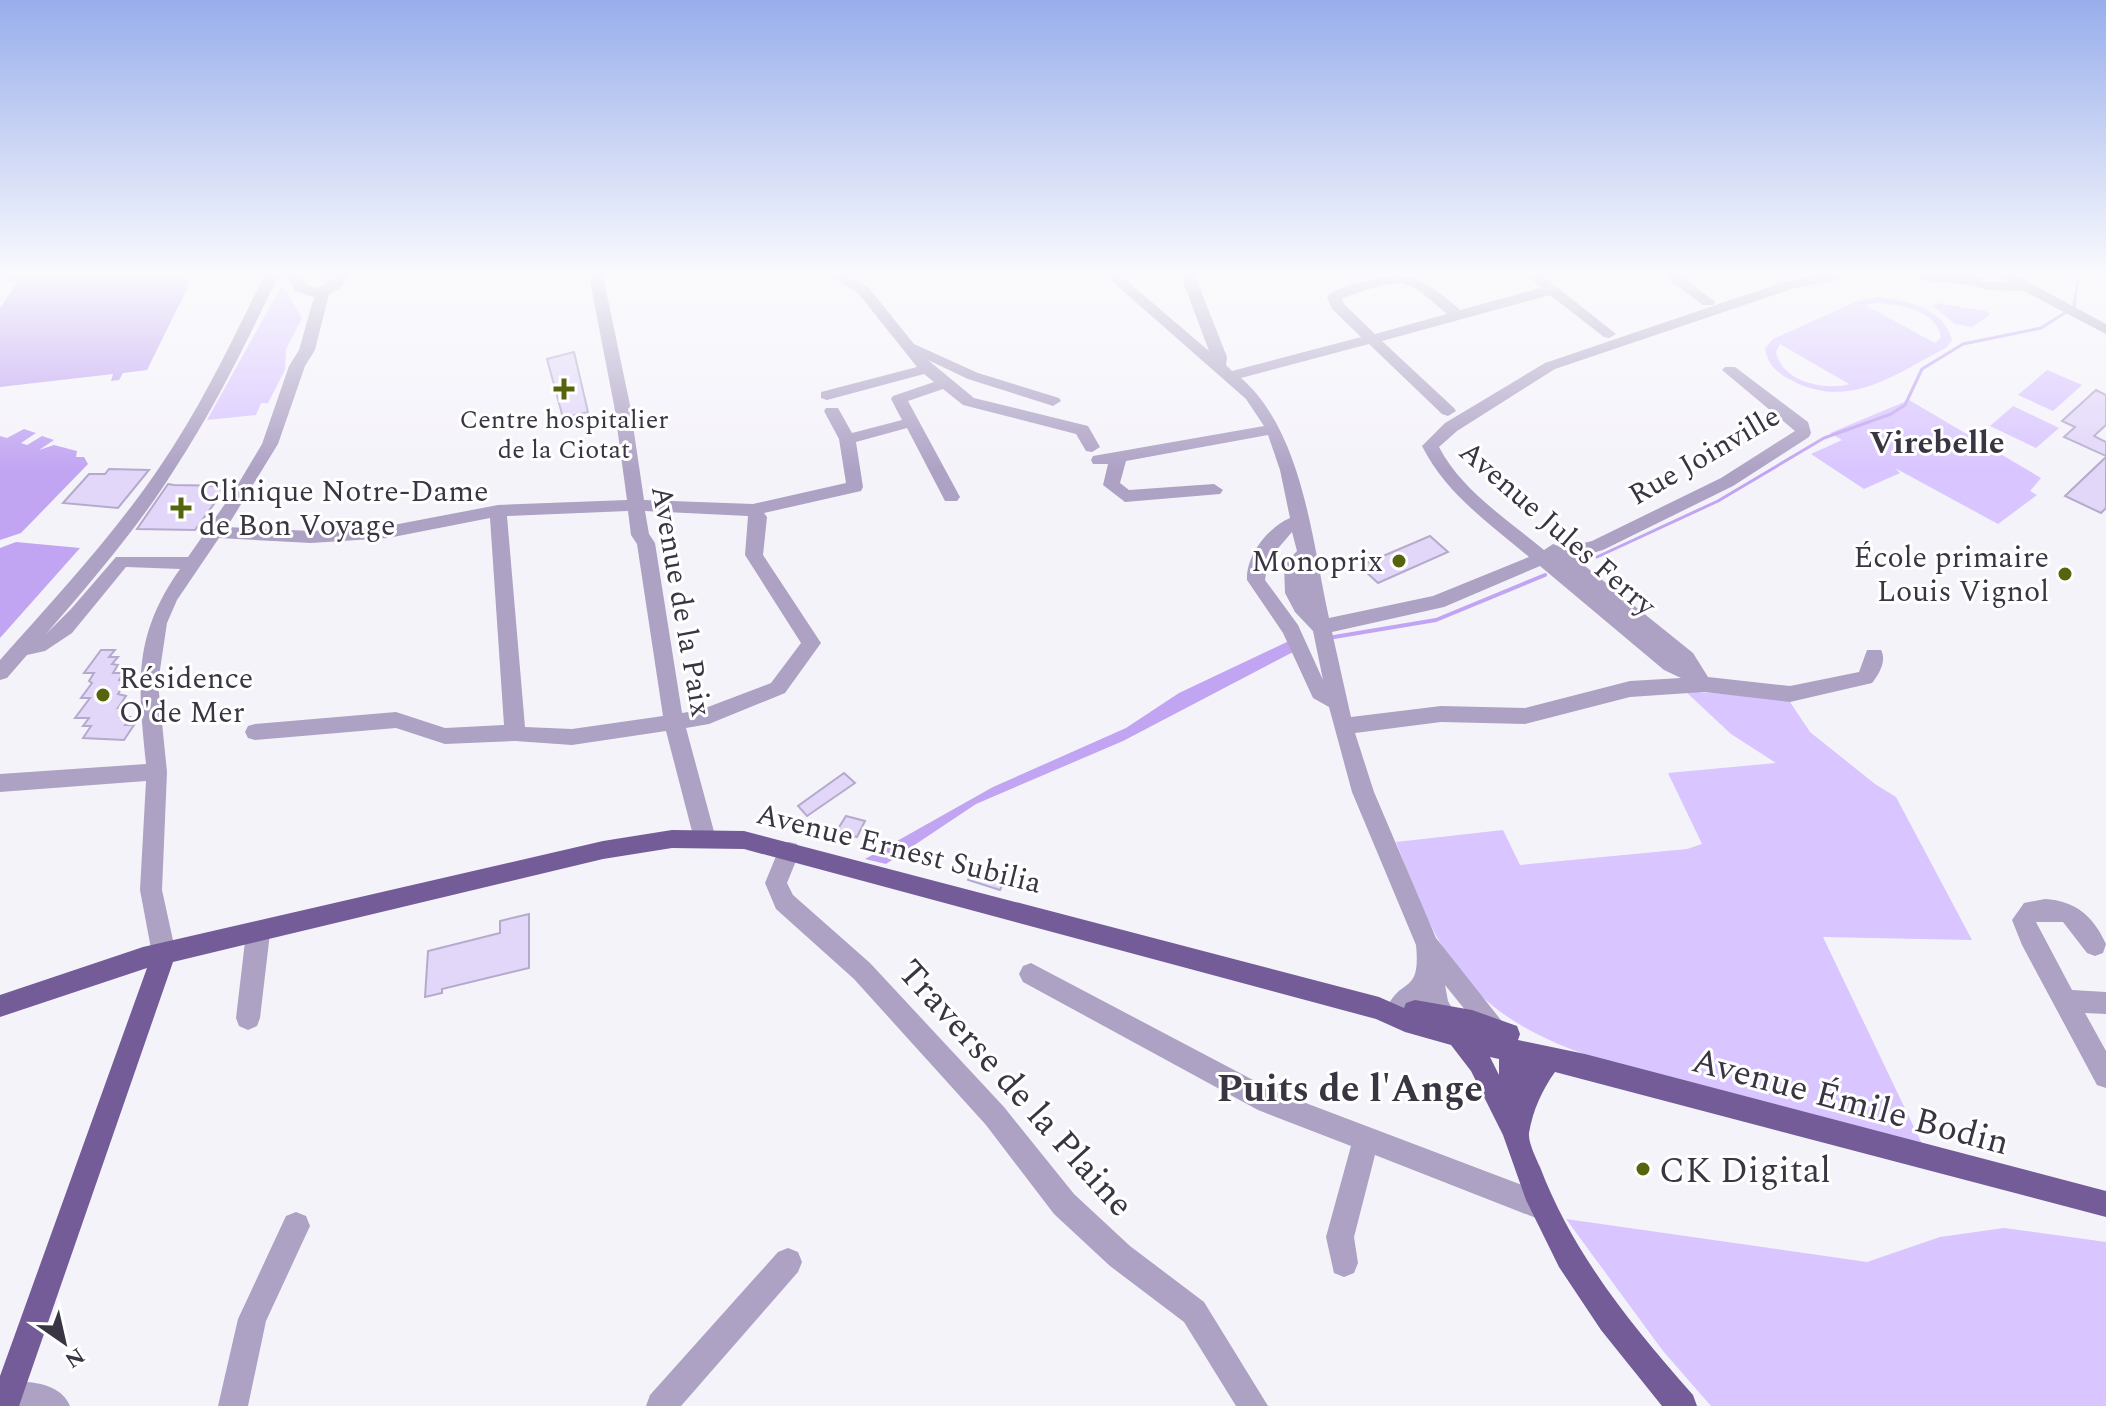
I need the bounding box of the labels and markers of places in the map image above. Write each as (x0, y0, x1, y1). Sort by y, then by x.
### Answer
marker: Centre hospitalier de la Ciotat (553, 378, 575, 400)
place label: Centre hospitalier de la Ciotat (459, 400, 669, 470)
place label: Clinique Notre-Dame de Bon Voyage (199, 469, 489, 549)
marker: Clinique Notre-Dame de Bon Voyage (170, 497, 192, 519)
place label: École primaire Louis Vignol (1854, 535, 2049, 615)
place label: Monoprix (1251, 539, 1383, 585)
marker: Monoprix (1390, 552, 1408, 570)
marker: École primaire Louis Vignol (2056, 565, 2074, 583)
place label: Résidence O'de Mer (119, 656, 253, 736)
marker: Résidence O'de Mer (94, 686, 112, 704)
place label: CK Digital (1659, 1144, 1831, 1199)
marker: CK Digital (1634, 1160, 1652, 1178)

